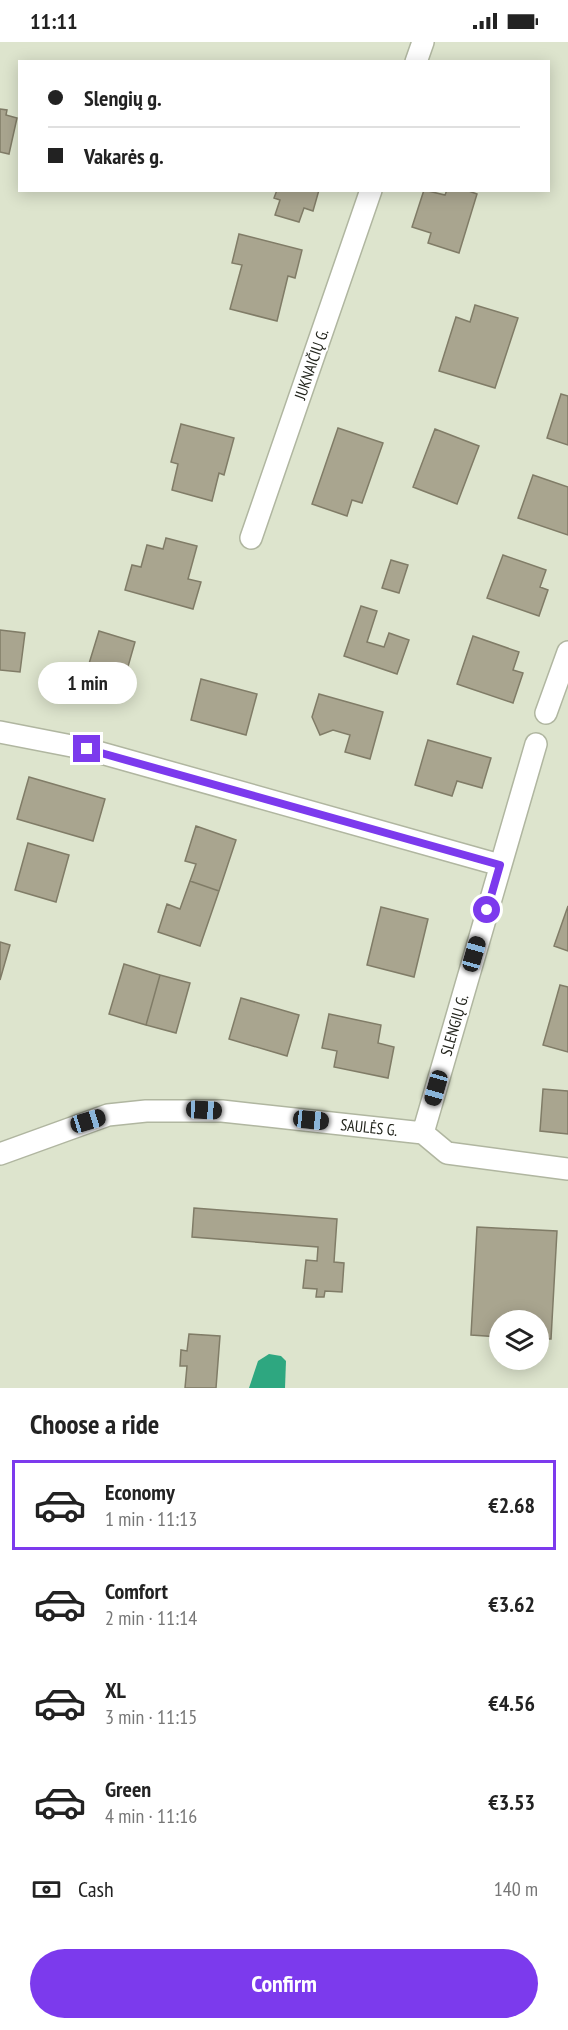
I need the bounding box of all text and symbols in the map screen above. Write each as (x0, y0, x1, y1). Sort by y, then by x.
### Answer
text: 11:11 (30, 7, 78, 35)
text: Slengių g. (84, 84, 162, 112)
text: Vakarės g. (84, 142, 164, 170)
street label: JUKNAIČIŲ G. (289, 326, 332, 403)
callout: 1 min (38, 662, 136, 704)
text: 1 min (67, 670, 108, 696)
route end (73, 735, 100, 762)
route start (473, 896, 500, 923)
car (460, 934, 488, 974)
street label: SLENGIŲ G. (436, 992, 472, 1058)
car (422, 1068, 450, 1108)
car (186, 1100, 222, 1120)
car (68, 1107, 108, 1135)
car (292, 1109, 330, 1131)
street label: SAULĖS G. (340, 1114, 399, 1140)
map controls (489, 1310, 549, 1370)
button: layers (489, 1310, 549, 1370)
text: Choose a ride (30, 1407, 159, 1441)
icon: car (33, 1478, 87, 1532)
text: Economy (105, 1478, 175, 1506)
text: €2.68 (488, 1491, 535, 1519)
text: 1 min · 11:13 (105, 1506, 197, 1532)
icon: car (33, 1577, 87, 1631)
text: Comfort (105, 1577, 168, 1605)
text: €3.62 (488, 1590, 535, 1618)
text: 2 min · 11:14 (105, 1605, 197, 1631)
icon: car (33, 1676, 87, 1730)
text: XL (105, 1676, 126, 1704)
text: €4.56 (488, 1689, 535, 1717)
text: 3 min · 11:15 (105, 1704, 197, 1730)
icon: car (33, 1775, 87, 1829)
text: Green (105, 1775, 151, 1803)
text: €3.53 (488, 1788, 535, 1816)
text: 4 min · 11:16 (105, 1803, 197, 1829)
icon: cash (30, 1873, 63, 1906)
text: Cash (78, 1875, 114, 1903)
text: 140 m (494, 1876, 538, 1902)
button: Confirm (30, 1949, 538, 2018)

